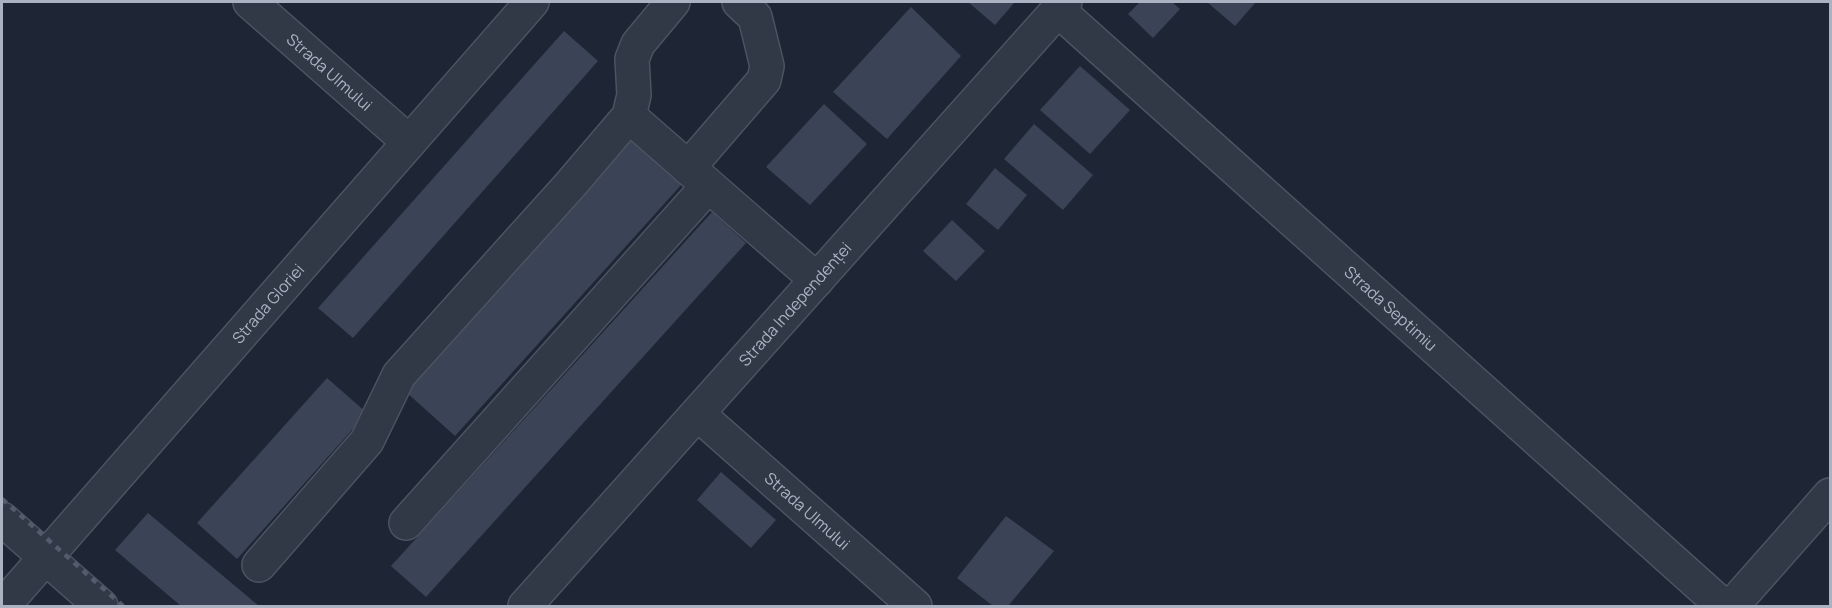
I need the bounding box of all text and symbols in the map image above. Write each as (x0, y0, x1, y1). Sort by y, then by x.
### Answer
street label: Strada Ulmului (282, 28, 377, 116)
street label: Strada Independenței (734, 237, 856, 371)
street label: Strada Gloriei (227, 259, 309, 348)
street label: Strada Septimiu (1340, 261, 1442, 356)
street label: Strada Ulmului (760, 467, 855, 555)

